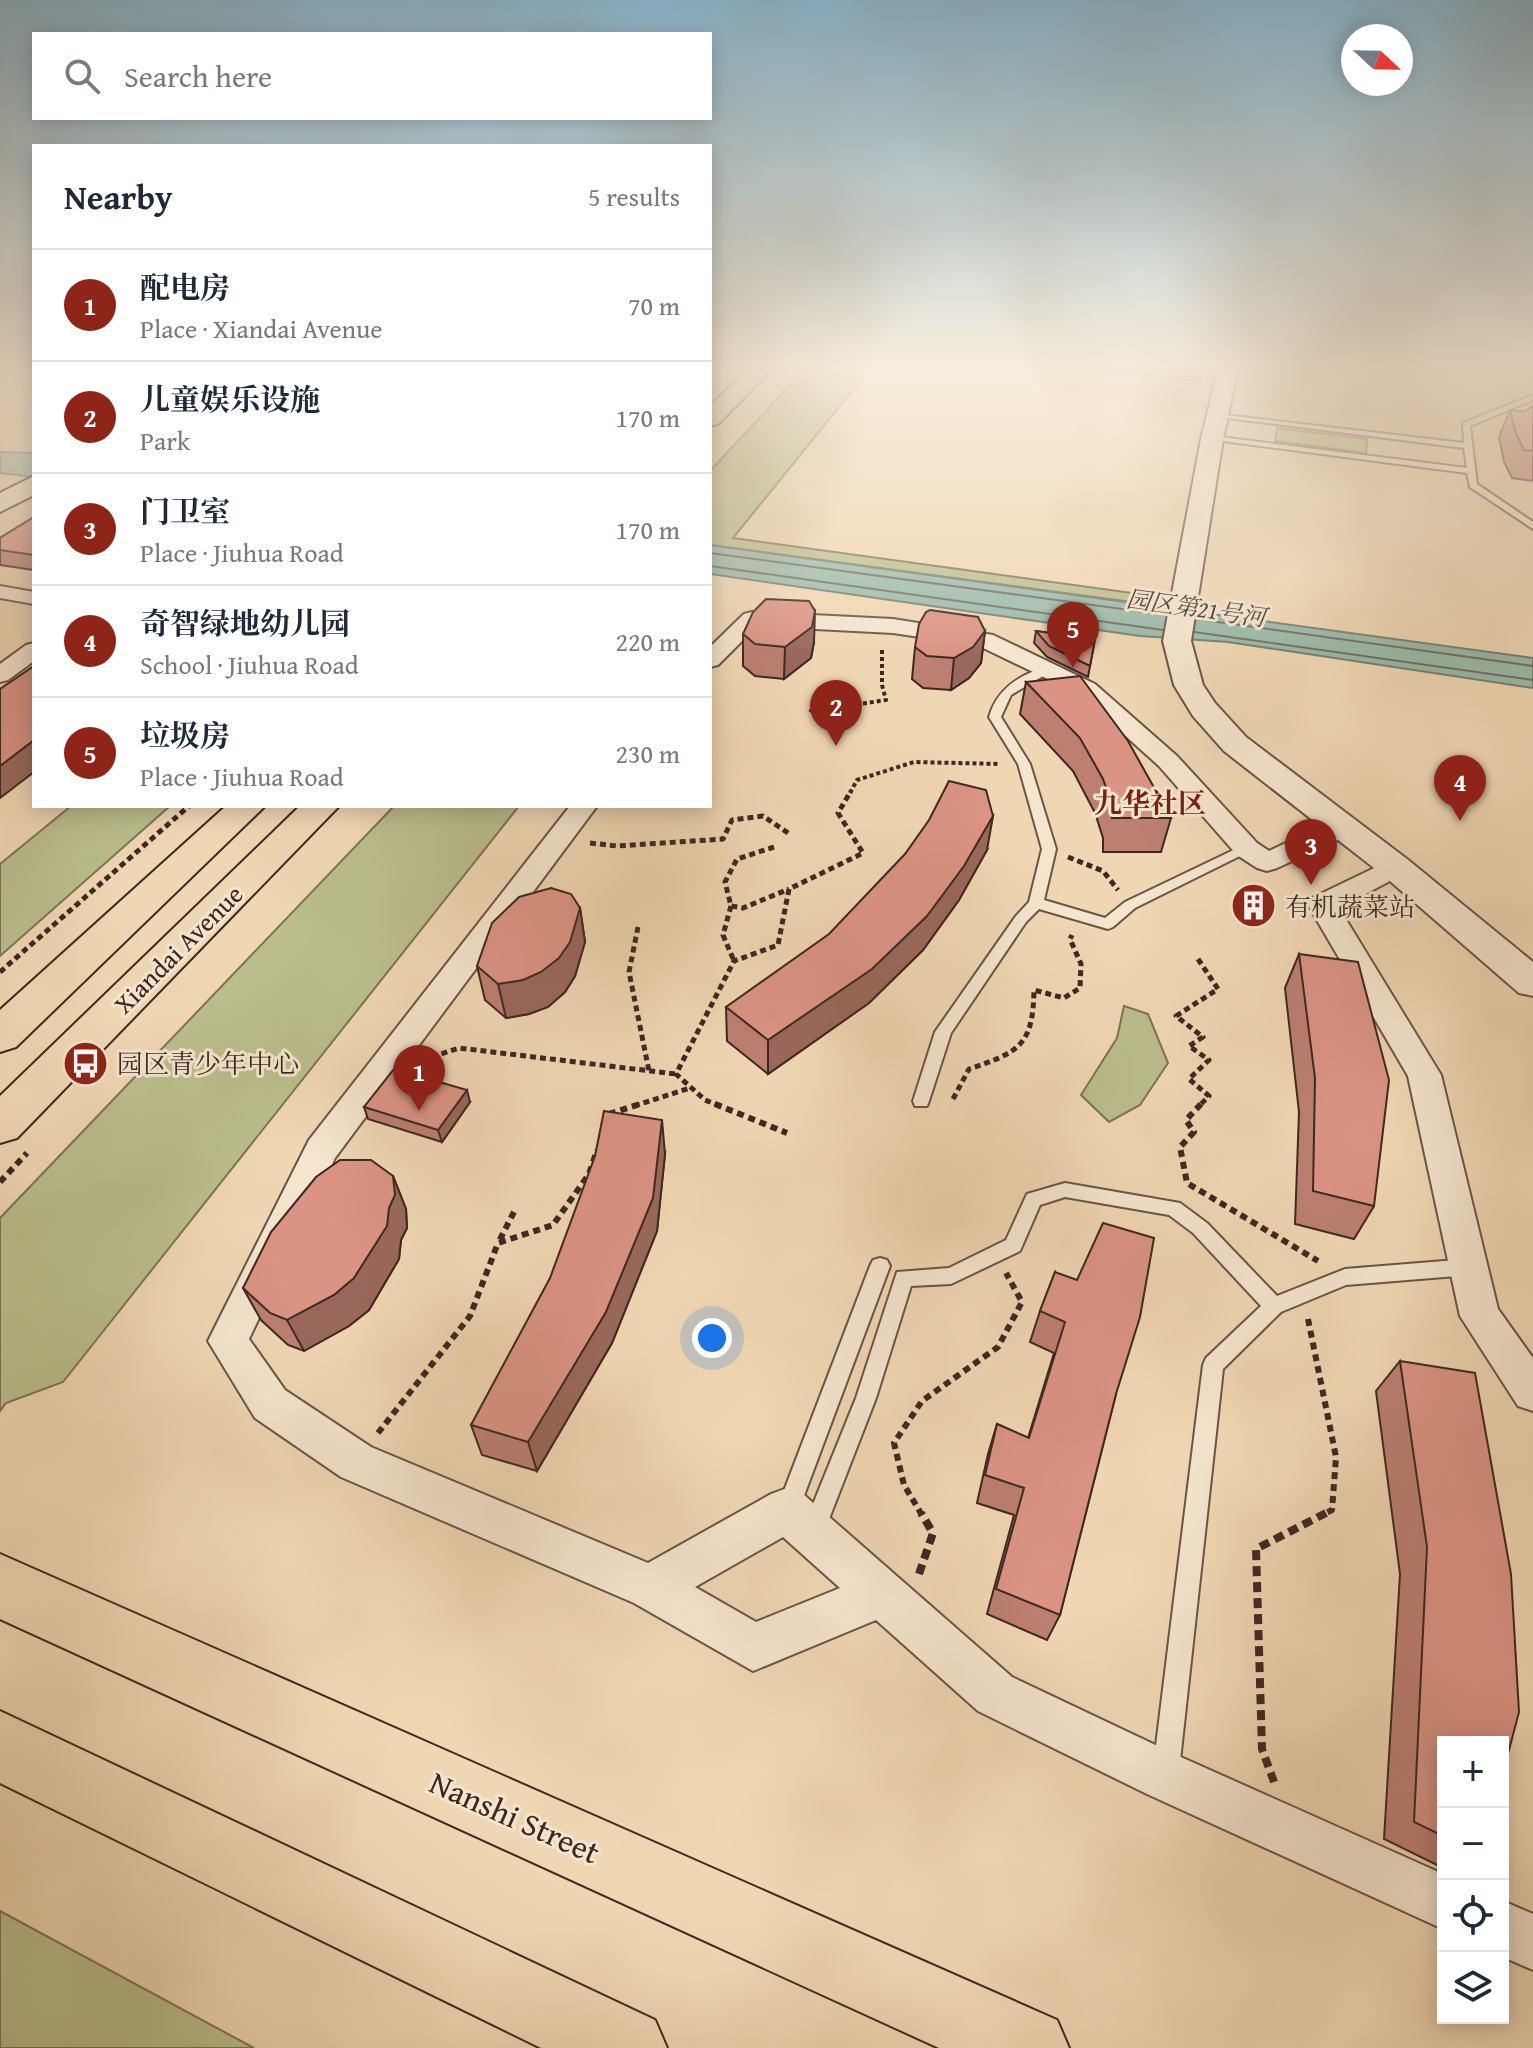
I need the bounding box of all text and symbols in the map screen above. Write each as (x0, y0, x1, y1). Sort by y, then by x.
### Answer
north arrow (1341, 24, 1413, 96)
search box (32, 32, 712, 120)
icon: search (60, 54, 104, 98)
text: Search here (124, 54, 272, 98)
text: Nearby (64, 172, 173, 221)
text: 5 results (588, 177, 680, 216)
text: 配电房 (140, 265, 230, 309)
text: 1 (83, 286, 97, 325)
text: 70 m (628, 286, 680, 325)
text: Place · Xiandai Avenue (140, 309, 382, 348)
text: 儿童娱乐设施 (140, 377, 320, 421)
text: 2 (83, 398, 97, 437)
text: 170 m (615, 398, 680, 437)
text: Park (140, 421, 190, 460)
text: 门卫室 (140, 489, 230, 533)
text: 3 (83, 510, 97, 549)
text: 170 m (615, 510, 680, 549)
text: Place · Jiuhua Road (140, 533, 344, 572)
water label: 园区第21号河 (1124, 581, 1272, 636)
text: 奇智绿地幼儿园 (140, 601, 350, 645)
pin: 5 (1047, 602, 1099, 668)
text: 4 (83, 622, 97, 661)
text: 220 m (615, 622, 680, 661)
text: School · Jiuhua Road (140, 645, 359, 684)
pin: 2 (810, 680, 862, 746)
text: 垃圾房 (140, 713, 230, 757)
text: 5 (83, 734, 97, 773)
text: 230 m (615, 734, 680, 773)
pin: 4 (1434, 755, 1486, 821)
text: Place · Jiuhua Road (140, 757, 344, 796)
district label: 九华社区 (1094, 782, 1206, 823)
pin: 3 (1285, 819, 1337, 885)
street label: Xiandai Avenue (104, 875, 252, 1023)
building icon: 有机蔬菜站 (1230, 882, 1278, 930)
place label: 有机蔬菜站 (1285, 887, 1415, 926)
bus stop icon: 园区青少年中心 (62, 1039, 110, 1087)
place label: 园区青少年中心 (117, 1044, 299, 1083)
pin: 1 (393, 1045, 445, 1111)
your location (692, 1318, 732, 1358)
map controls (1437, 1736, 1509, 2024)
button: + (1437, 1736, 1509, 1808)
street label: Nanshi Street (422, 1759, 608, 1875)
button: − (1437, 1808, 1509, 1880)
button: locate (1437, 1880, 1509, 1952)
button: layers (1437, 1952, 1509, 2024)

